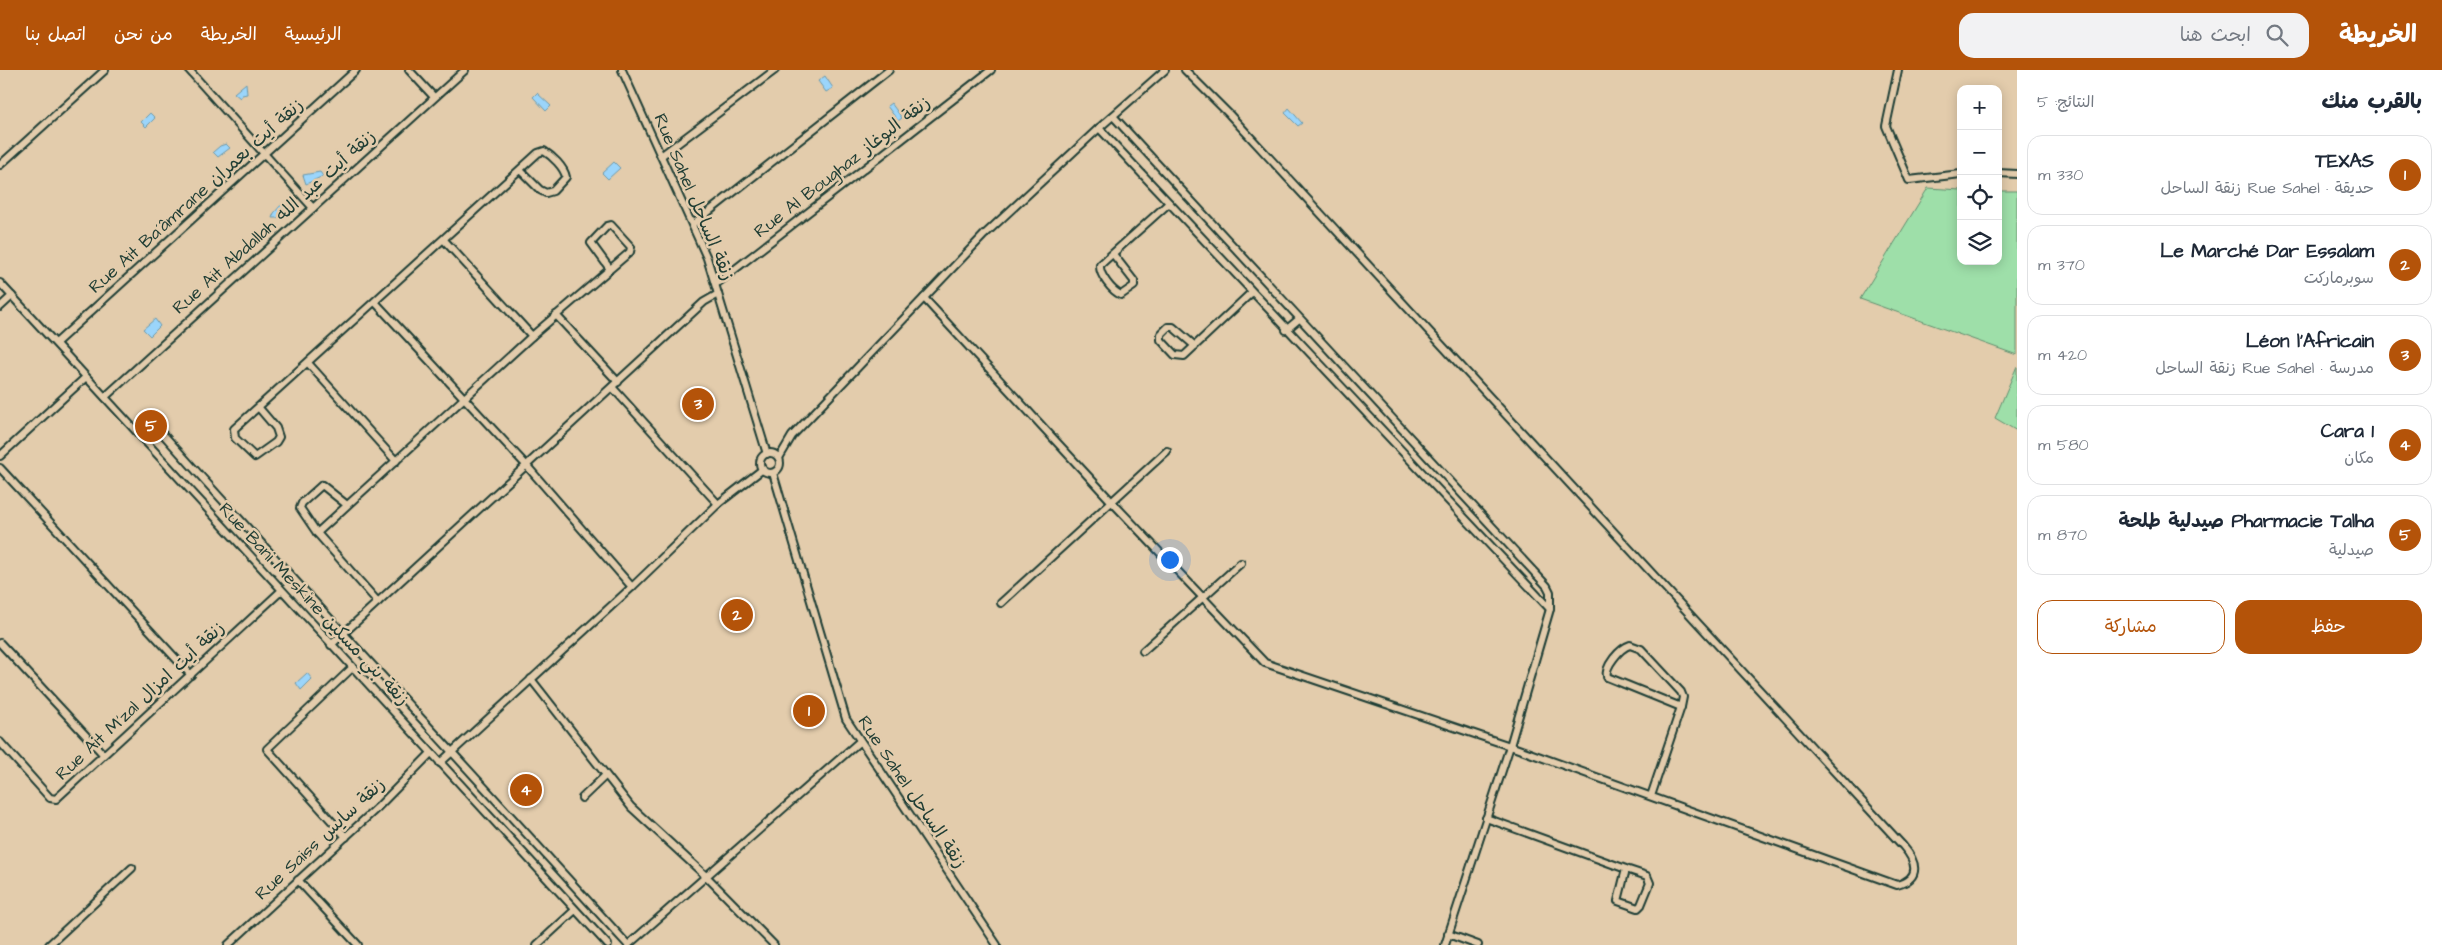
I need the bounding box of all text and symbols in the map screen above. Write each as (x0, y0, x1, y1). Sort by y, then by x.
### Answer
search box (1959, 13, 2309, 58)
text: الخريطة (2339, 18, 2417, 52)
icon: search (2263, 21, 2291, 49)
text: اتصل بنا (25, 22, 86, 47)
text: من نحن (114, 22, 173, 47)
text: الخريطة (201, 22, 257, 47)
text: الرئيسية (285, 22, 341, 47)
text: ابحث هنا (2180, 22, 2251, 49)
map controls (1957, 85, 2002, 265)
button: + (1957, 85, 2002, 130)
text: بالقرب منك (2321, 87, 2422, 116)
street label: Rue Al Boughaz زنقة البوغاز (749, 90, 936, 245)
text: النتائج: 5 (2037, 91, 2094, 113)
street label: Rue Ait Ba´âmrane زنقة أيت بعمران (83, 93, 309, 299)
street label: Rue Sahel زنقة الساحل (648, 110, 740, 284)
street label: Rue Ait Abdallah زنقة أيت عبد الله (167, 124, 381, 320)
button: − (1957, 130, 2002, 175)
text: TEXAS (2315, 148, 2374, 175)
text: 330 m (2038, 164, 2083, 186)
text: 1 (2404, 164, 2406, 186)
button: locate (1957, 175, 2002, 220)
text: حديقة · Rue Sahel زنقة الساحل (2161, 177, 2374, 199)
button: layers (1957, 220, 2002, 265)
text: Le Marché Dar Essalam (2160, 238, 2374, 265)
text: 370 m (2038, 254, 2085, 276)
text: 2 (2400, 254, 2410, 276)
text: سوبرماركت (2304, 267, 2374, 289)
text: Léon l'Africain (2246, 328, 2374, 355)
text: 420 m (2038, 344, 2087, 366)
text: 3 (2401, 344, 2409, 366)
text: مدرسة · Rue Sahel زنقة الساحل (2155, 357, 2374, 379)
pin: 3 (682, 385, 714, 423)
pin: 5 (135, 407, 167, 445)
text: Cara 1 (2321, 418, 2374, 445)
text: 580 m (2038, 434, 2089, 456)
text: 4 (2400, 434, 2410, 456)
text: مكان (2344, 447, 2374, 469)
street label: Rue Bani Meskine زنقة بني مسكين (211, 497, 415, 713)
text: Pharmacie Talha صيدلية طلحة (2118, 508, 2374, 535)
text: 870 m (2038, 524, 2087, 546)
text: 5 (2399, 524, 2411, 546)
text: صيدلية (2329, 539, 2374, 561)
your location (1157, 547, 1183, 573)
pin: 2 (721, 596, 753, 634)
button: مشاركة (2037, 600, 2225, 654)
button: حفظ (2235, 600, 2422, 654)
street label: Rue Ait M'zal زنقة أيت امزال (50, 616, 230, 786)
pin: 1 (793, 692, 825, 730)
street label: Rue Sahel زنقة الساحل (852, 711, 972, 873)
pin: 4 (510, 771, 542, 809)
street label: Rue Saiss زنقة سايس (250, 772, 390, 906)

